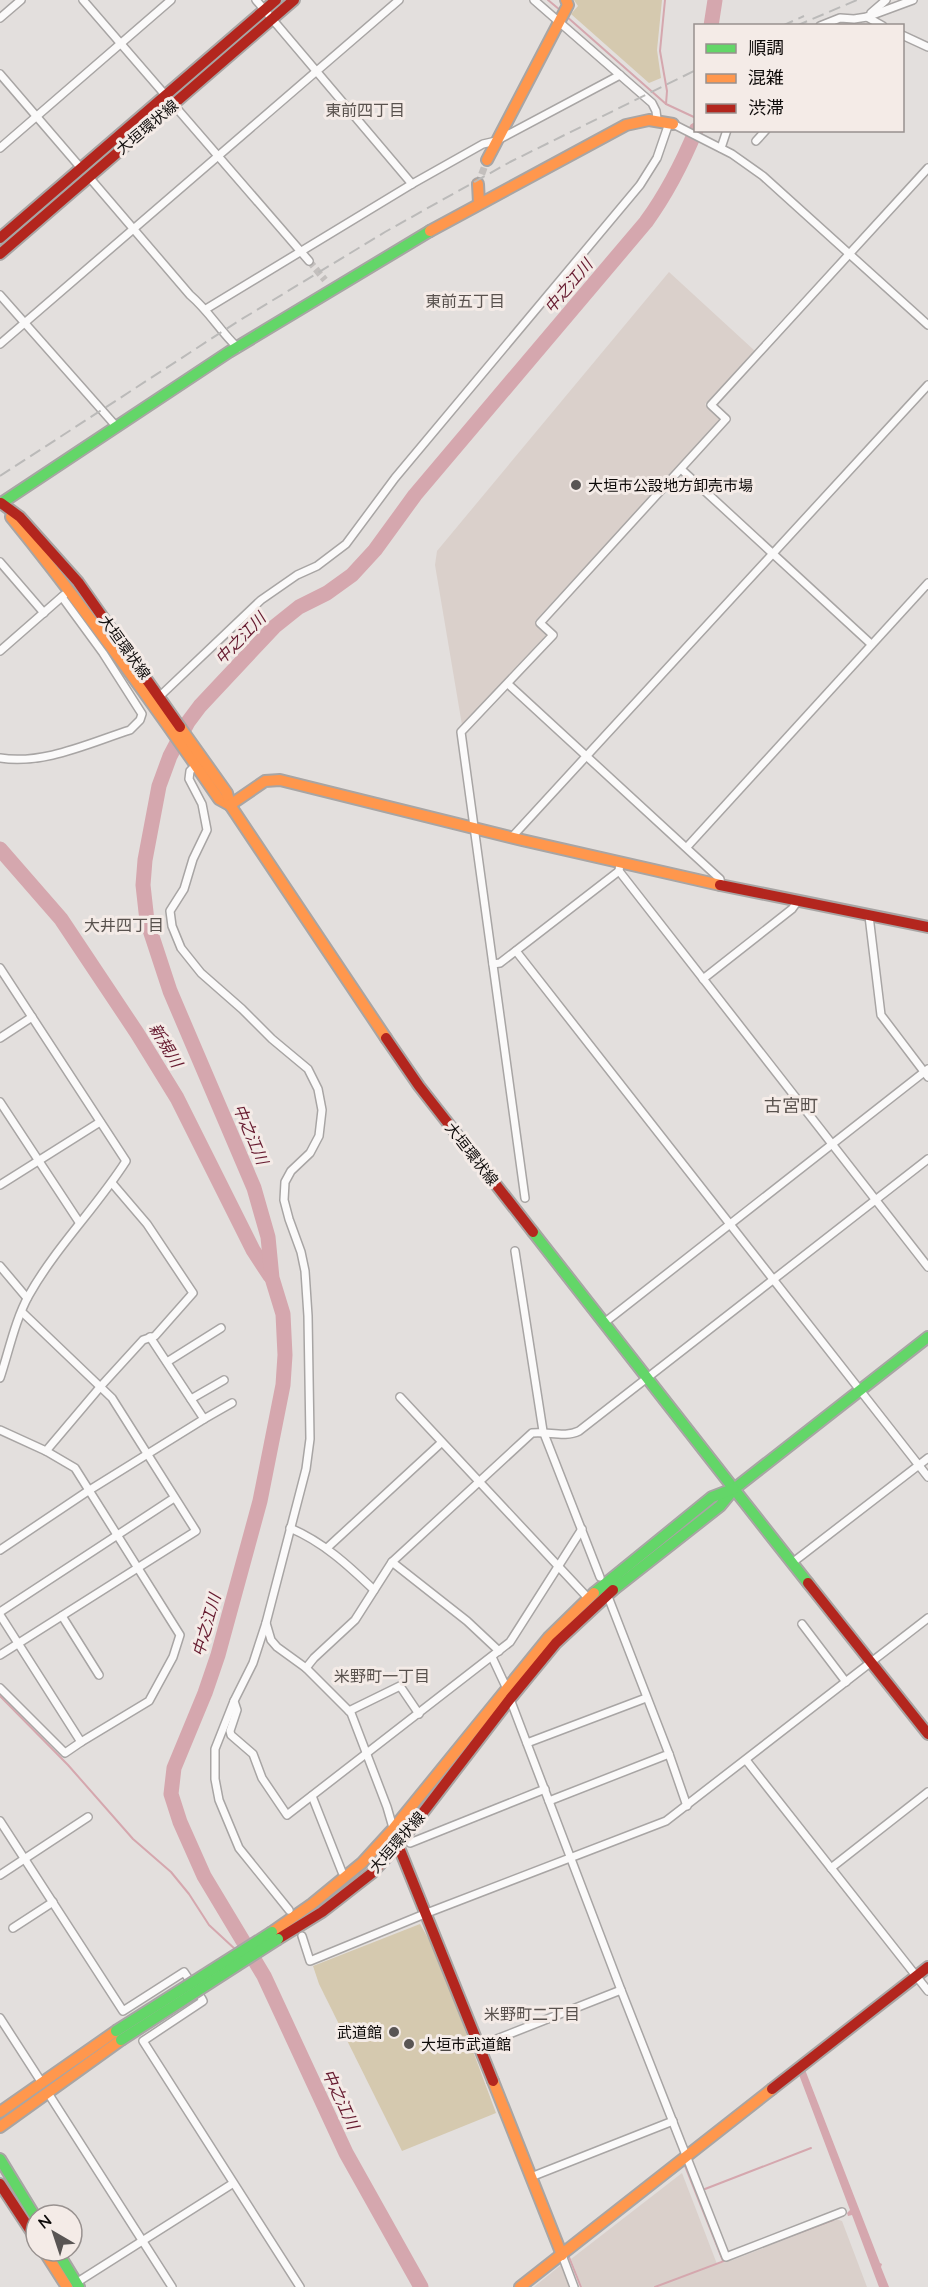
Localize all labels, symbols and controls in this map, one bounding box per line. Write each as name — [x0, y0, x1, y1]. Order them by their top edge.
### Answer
legend — [694, 24, 904, 132]
text: 順調 — [748, 36, 784, 59]
text: 混雑 — [748, 66, 784, 89]
street label: 大垣環状線 — [112, 96, 182, 158]
text: 渋滞 — [748, 96, 784, 119]
district label: 東前四丁目 — [325, 100, 405, 120]
water label: 中之江川 — [540, 254, 598, 317]
district label: 東前五丁目 — [425, 291, 505, 311]
place label: 大垣市公設地方卸売市場 — [588, 476, 753, 495]
marker: 大垣市公設地方卸売市場 — [569, 478, 583, 492]
water label: 中之江川 — [211, 607, 271, 668]
street label: 大垣環状線 — [95, 611, 155, 683]
district label: 大井四丁目 — [84, 915, 164, 935]
water label: 新規川 — [145, 1019, 188, 1072]
district label: 古宮町 — [764, 1094, 818, 1117]
water label: 中之江川 — [229, 1101, 273, 1169]
street label: 大垣環状線 — [441, 1119, 503, 1189]
water label: 中之江川 — [188, 1590, 225, 1659]
district label: 米野町一丁目 — [334, 1666, 430, 1686]
street label: 大垣環状線 — [365, 1807, 429, 1877]
district label: 米野町二丁目 — [484, 2004, 580, 2024]
place label: 武道館 — [337, 2023, 382, 2042]
marker: 武道館 — [387, 2025, 401, 2039]
place label: 大垣市武道館 — [421, 2035, 511, 2054]
marker: 大垣市武道館 — [402, 2037, 416, 2051]
water label: 中之江川 — [318, 2066, 364, 2134]
north arrow — [24, 2203, 84, 2263]
text: N — [34, 2210, 55, 2233]

